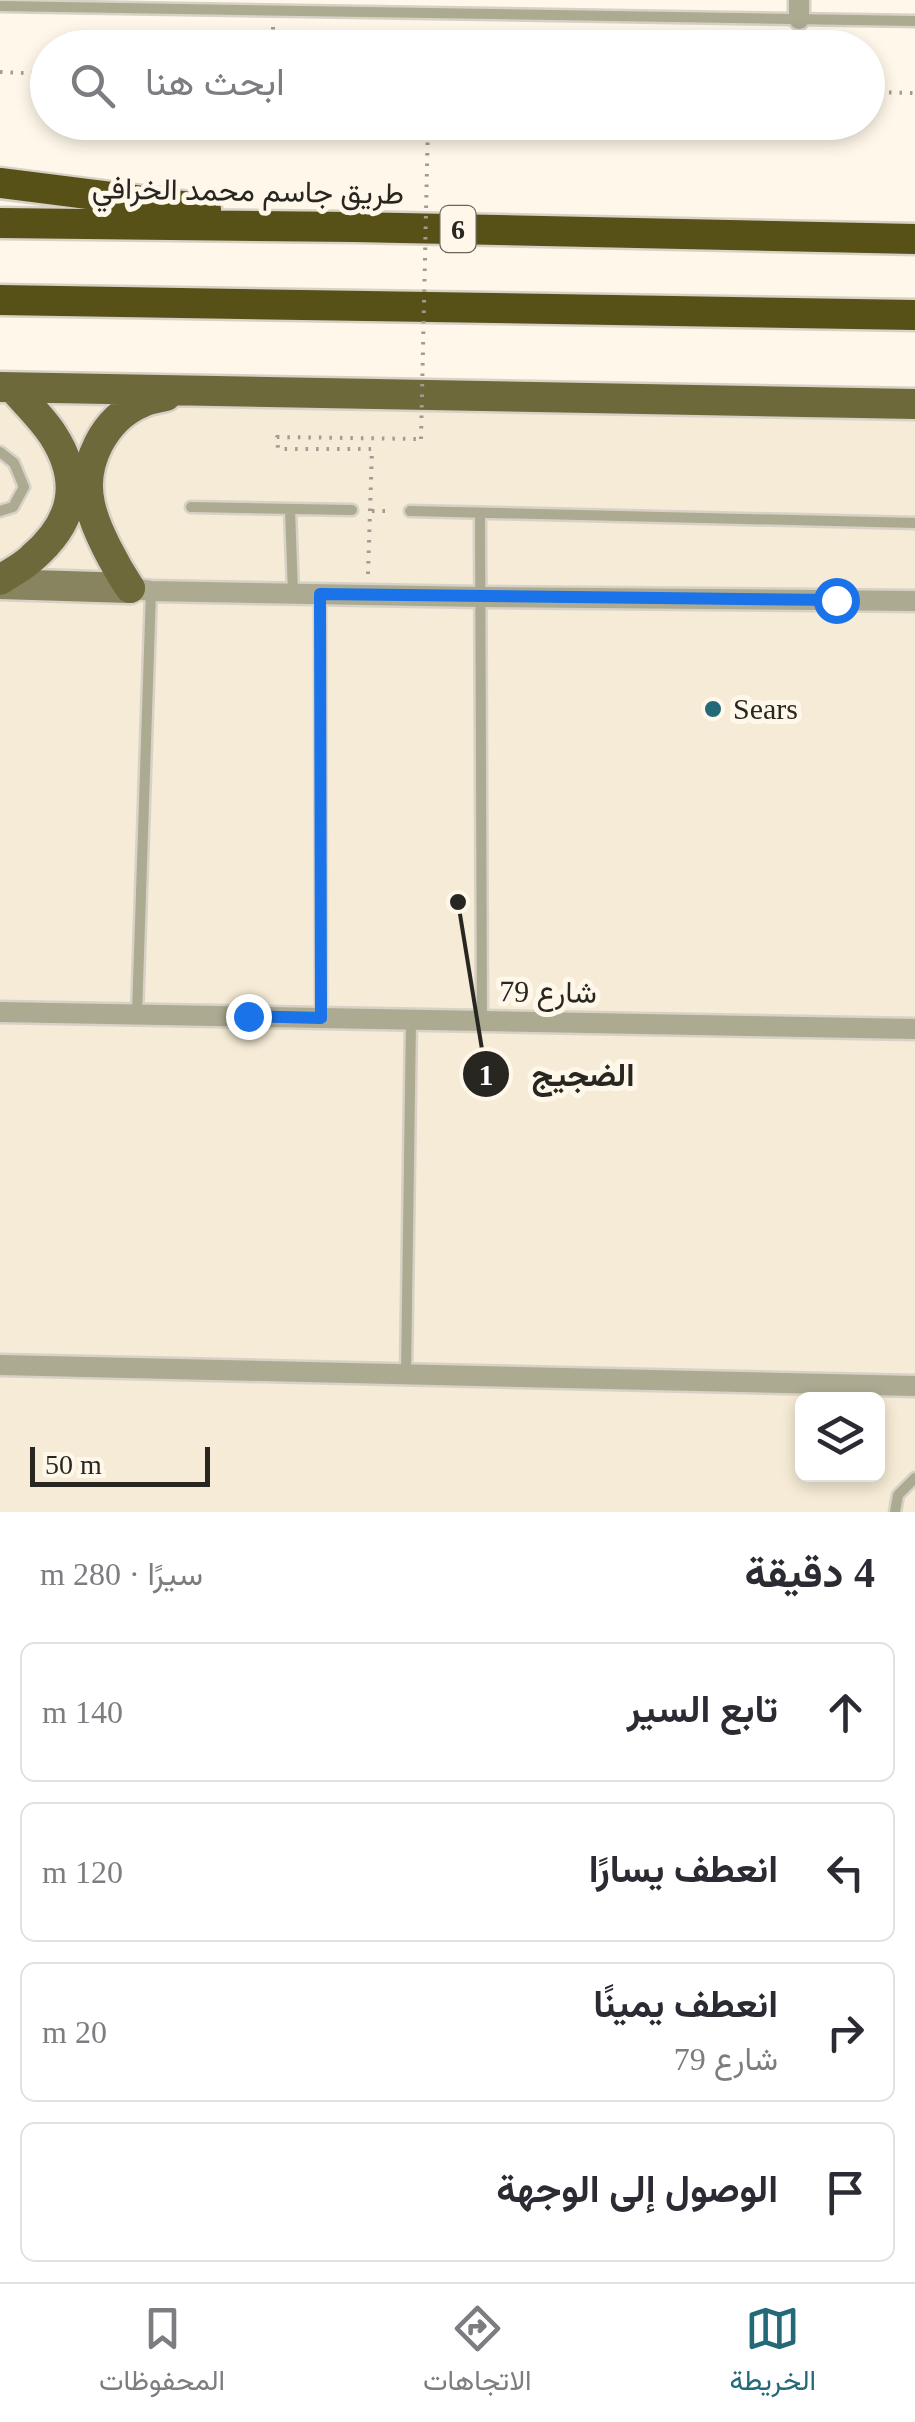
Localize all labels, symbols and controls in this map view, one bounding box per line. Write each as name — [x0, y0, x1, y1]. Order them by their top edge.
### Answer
search box — [30, 30, 885, 140]
icon: search — [65, 58, 120, 113]
text: ابحث هنا — [145, 61, 285, 103]
street label: طريق جاسم محمد الخرافي — [92, 171, 404, 218]
road number: 6 — [440, 206, 476, 252]
route start — [814, 578, 860, 624]
place label: Sears — [733, 692, 798, 725]
marker: Sears — [702, 698, 724, 720]
street label: شارع 79 — [499, 974, 597, 1013]
route end — [226, 994, 272, 1040]
callout: الضجيج — [461, 1043, 654, 1105]
text: الضجيج — [532, 1057, 634, 1097]
text: 1 — [479, 1058, 494, 1091]
map controls — [795, 1392, 885, 1482]
button: layers — [795, 1392, 885, 1482]
scale bar — [30, 1442, 210, 1486]
text: 50 m — [45, 1449, 102, 1480]
text: 4 دقيقة — [744, 1550, 875, 1596]
text: سيرًا · 280 m — [40, 1556, 203, 1592]
icon: ahead — [818, 1685, 873, 1740]
text: تابع السير — [627, 1688, 778, 1730]
text: 140 m — [42, 1694, 123, 1730]
icon: left — [818, 1845, 873, 1900]
text: انعطف يسارًا — [589, 1848, 778, 1890]
text: 120 m — [42, 1854, 123, 1890]
text: انعطف يمينًا — [593, 1983, 778, 2025]
icon: right — [818, 2005, 873, 2060]
text: 20 m — [42, 2014, 107, 2050]
text: شارع 79 — [674, 2041, 778, 2077]
icon: arrive — [818, 2165, 873, 2220]
text: الوصول إلى الوجهة — [496, 2168, 778, 2210]
tab: المحفوظات — [99, 2301, 225, 2405]
tab: الاتجاهات — [423, 2301, 532, 2405]
tab: الخريطة — [729, 2301, 816, 2405]

